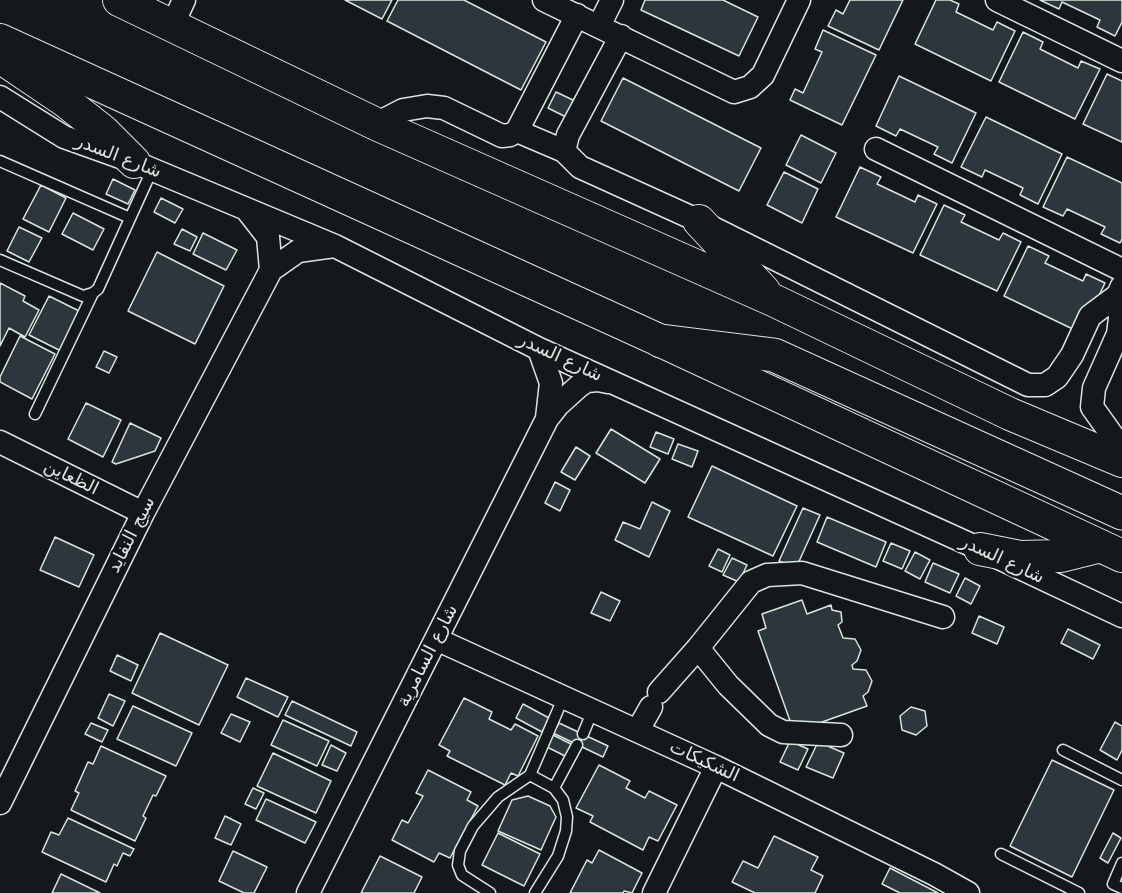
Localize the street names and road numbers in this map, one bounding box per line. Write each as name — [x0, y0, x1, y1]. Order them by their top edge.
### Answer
street label: شارع السدر — [72, 131, 164, 183]
street label: شارع السدر — [514, 329, 606, 387]
street label: الظعاين — [40, 456, 102, 500]
street label: سيج النفايد — [104, 493, 160, 577]
street label: شارع السدر — [956, 531, 1048, 589]
street label: شارع السامرية — [393, 601, 463, 711]
street label: الشكيكات — [666, 737, 742, 787]

